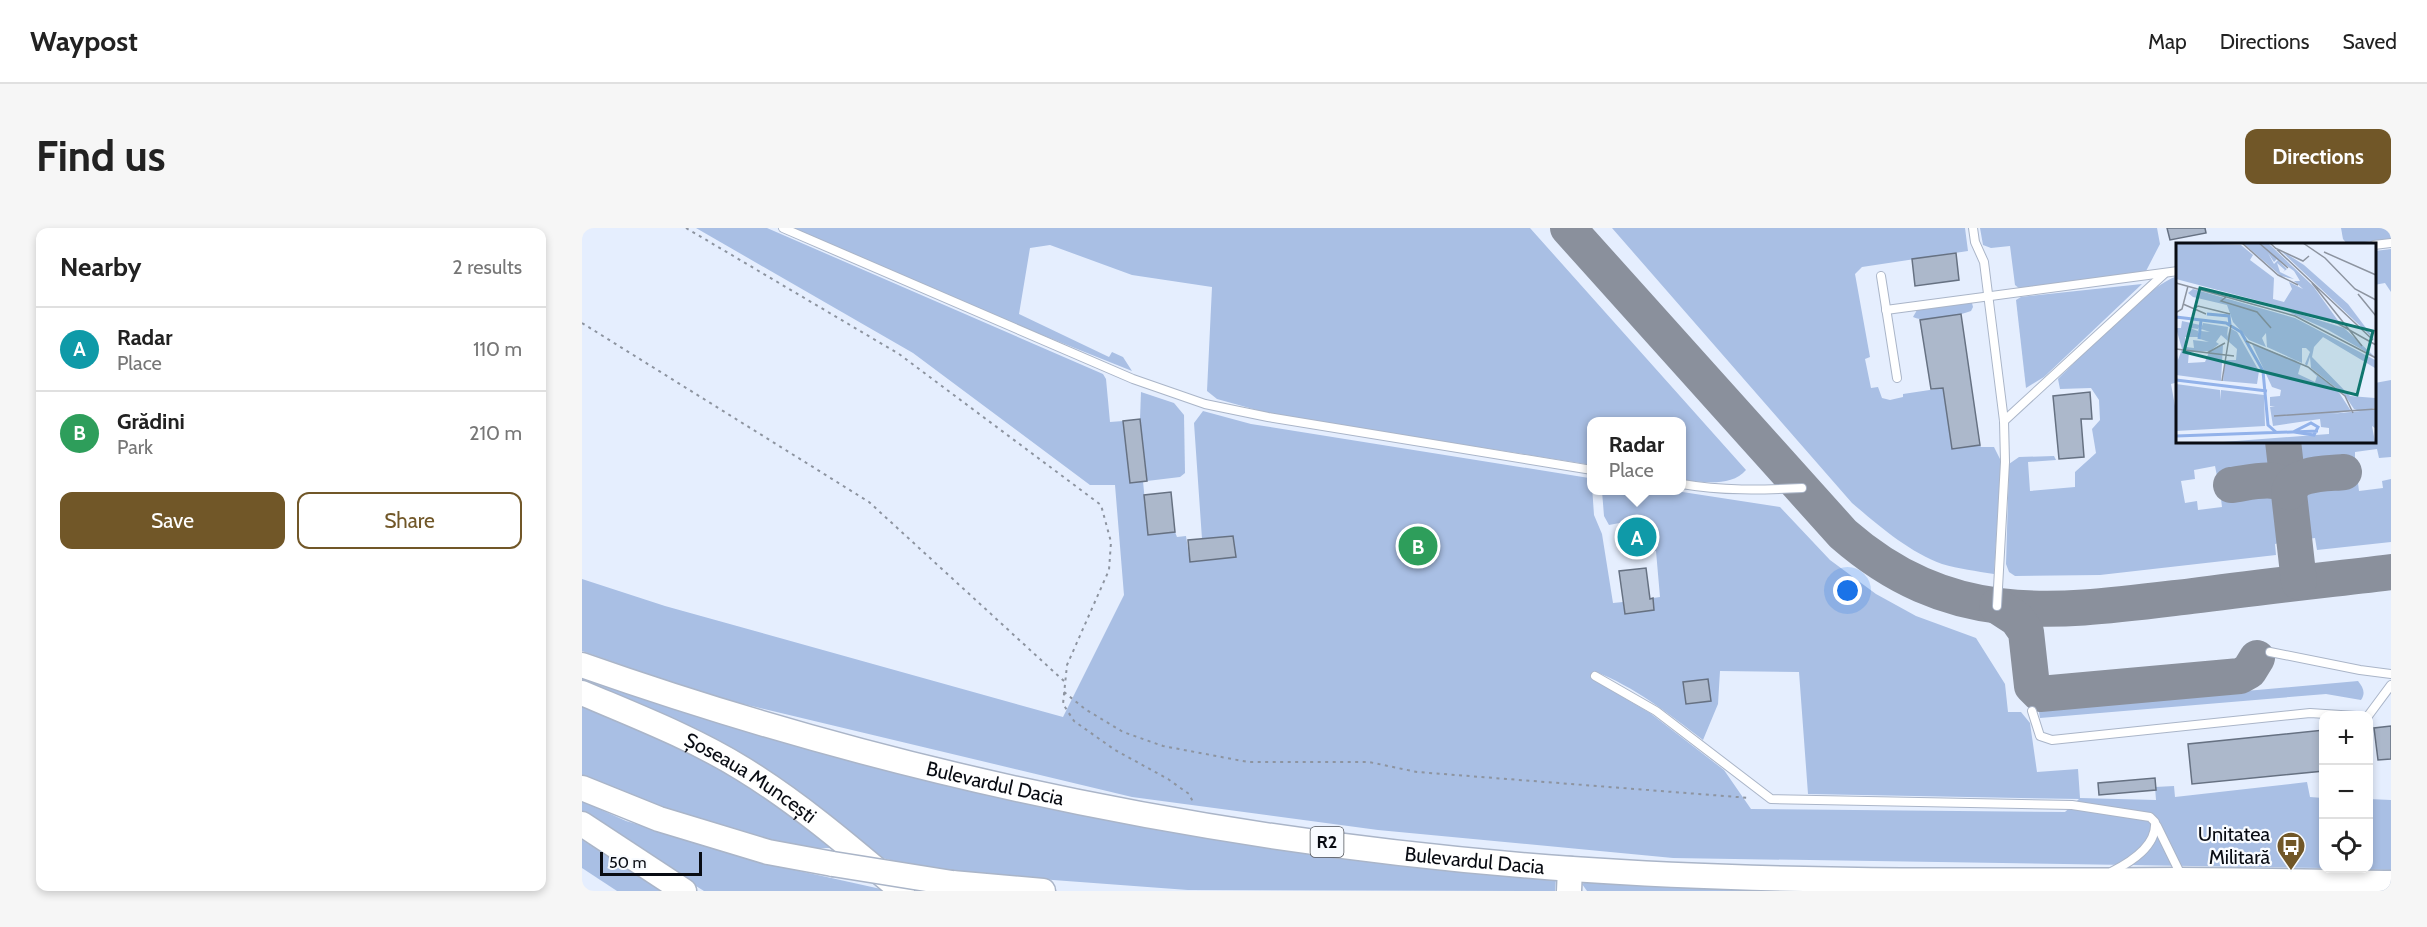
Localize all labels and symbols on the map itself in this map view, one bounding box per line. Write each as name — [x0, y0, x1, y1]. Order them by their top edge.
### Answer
inset map — [2176, 243, 2376, 442]
pin: A — [1618, 514, 1656, 560]
pin: B — [1398, 524, 1438, 568]
your location — [1833, 576, 1862, 605]
street label: Șoseaua Muncești — [680, 727, 821, 828]
street label: Bulevardul Dacia — [924, 756, 1066, 811]
place label: Unitatea Militară — [2198, 822, 2270, 869]
road number: R2 — [1310, 827, 1344, 857]
bus stop icon: Unitatea Militară — [2275, 830, 2307, 872]
street label: Bulevardul Dacia — [1403, 842, 1546, 879]
scale bar — [600, 849, 702, 876]

